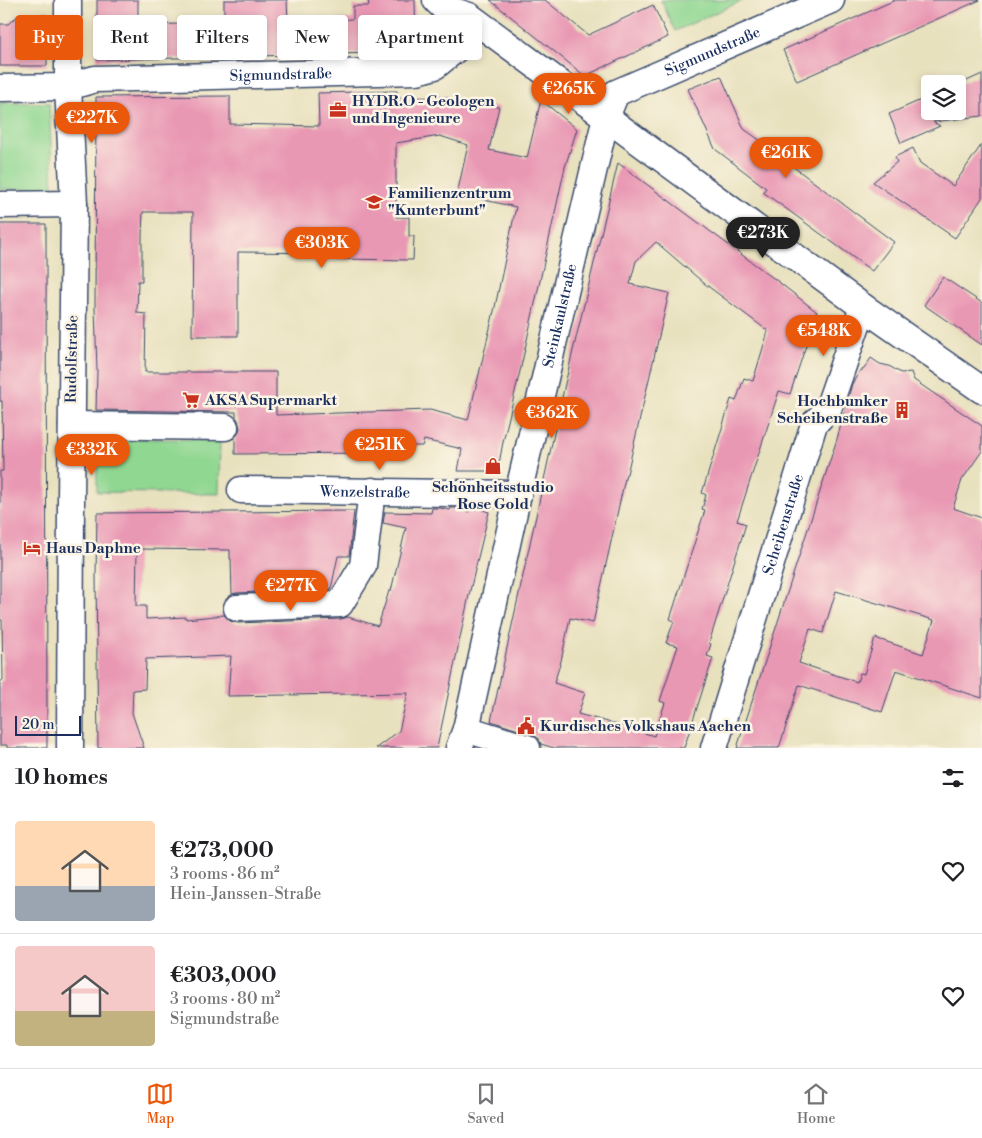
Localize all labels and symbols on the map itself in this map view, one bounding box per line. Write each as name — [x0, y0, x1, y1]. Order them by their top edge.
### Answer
street label: Sigmundstraße — [661, 22, 763, 80]
street label: Sigmundstraße — [229, 64, 332, 85]
pin: €265K — [534, 72, 604, 115]
place label: HYDR.O - Geologen und Ingenieure — [352, 92, 495, 128]
office icon: HYDR.O - Geologen und Ingenieure — [328, 100, 348, 120]
pin: €227K — [57, 102, 127, 144]
pin: €261K — [751, 136, 821, 179]
place label: Familienzentrum "Kunterbunt" — [388, 184, 512, 220]
school or university icon: Familienzentrum "Kunterbunt" — [364, 192, 384, 212]
pin: €273K — [728, 216, 798, 259]
pin: €303K — [287, 226, 357, 269]
street label: Steinkaulstraße — [538, 262, 581, 370]
pin: €548K — [789, 314, 859, 357]
street label: Rudolfstraße — [62, 315, 82, 403]
supermarket icon: AKSA Supermarkt — [181, 390, 201, 410]
place label: AKSA Supermarkt — [204, 391, 337, 410]
place label: Hochbunker Scheibenstraße — [777, 392, 888, 428]
pin: €362K — [517, 396, 587, 439]
building icon: Hochbunker Scheibenstraße — [892, 400, 912, 420]
pin: €251K — [345, 428, 415, 471]
pin: €332K — [57, 434, 127, 476]
shop icon: Schönheitsstudio Rose Gold — [483, 456, 503, 476]
street label: Scheibenstraße — [758, 472, 808, 577]
place label: Schönheitsstudio Rose Gold — [432, 478, 554, 514]
street label: Wenzelstraße — [319, 482, 410, 502]
hotel icon: Haus Daphne — [22, 538, 42, 558]
place label: Haus Daphne — [46, 539, 141, 558]
pin: €277K — [256, 570, 326, 612]
scale bar — [15, 713, 81, 736]
public building icon: Kurdisches Volkshaus Aachen — [516, 716, 536, 736]
place label: Kurdisches Volkshaus Aachen — [540, 717, 752, 736]

